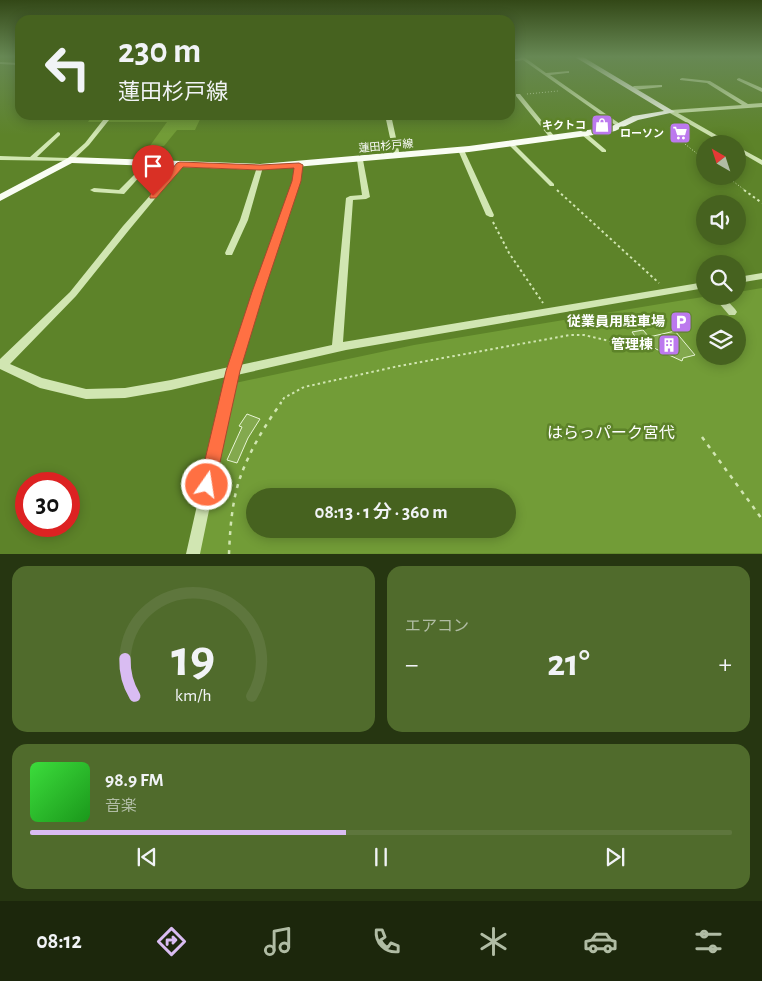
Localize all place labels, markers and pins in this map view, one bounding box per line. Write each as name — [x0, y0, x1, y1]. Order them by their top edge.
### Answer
shop icon: キクトコ — [590, 113, 614, 137]
place label: キクトコ — [542, 120, 586, 131]
supermarket icon: ローソン — [668, 121, 692, 145]
place label: ローソン — [620, 128, 664, 139]
pin — [132, 145, 174, 196]
parking icon: 従業員用駐車場 — [669, 310, 693, 334]
place label: 従業員用駐車場 — [567, 314, 665, 329]
building icon: 管理棟 — [657, 333, 681, 357]
place label: 管理棟 — [611, 336, 653, 352]

